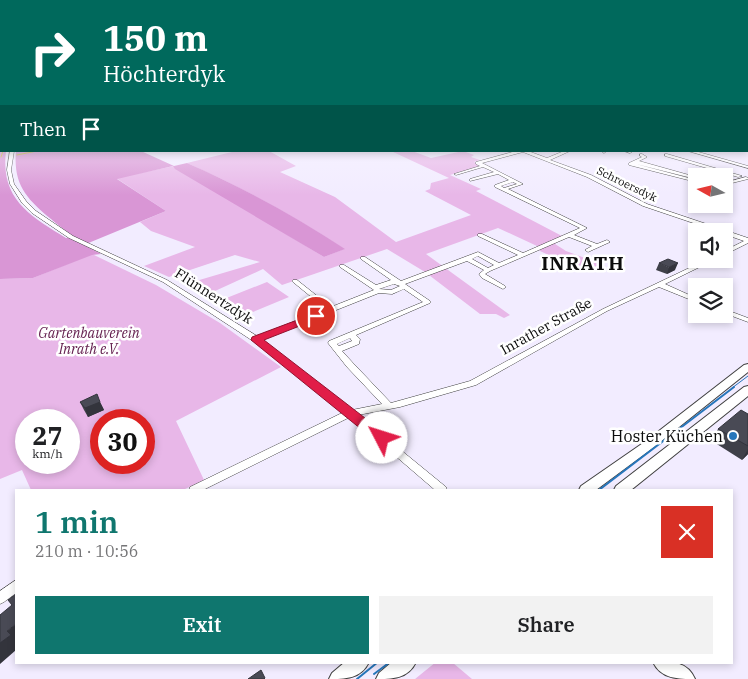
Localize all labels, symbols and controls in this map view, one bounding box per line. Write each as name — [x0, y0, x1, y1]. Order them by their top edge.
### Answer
text: 150 m — [103, 15, 208, 61]
icon: right — [20, 20, 85, 85]
text: Höchterdyk — [103, 59, 225, 88]
icon: arrive — [77, 115, 105, 143]
text: Then — [20, 117, 67, 141]
street label: Schroersdyk — [595, 163, 660, 205]
north arrow — [688, 168, 732, 212]
map controls — [688, 168, 733, 323]
button: sound — [688, 223, 733, 268]
district label: INRATH — [541, 251, 625, 275]
street label: Flünnertzdyk — [172, 264, 257, 328]
button: layers — [688, 278, 733, 323]
street label: Inrather Straße — [497, 293, 595, 359]
pin — [295, 295, 337, 337]
icon: arrive — [302, 302, 330, 330]
park label: Gartenbauverein Inrath e.V. — [38, 324, 140, 358]
speed limit sign: 30 — [90, 409, 155, 474]
position arrow — [355, 411, 407, 463]
text: 27 — [32, 419, 63, 452]
place label: Hoster Küchen — [611, 426, 723, 446]
marker: Hoster Küchen — [727, 430, 739, 442]
text: km/h — [32, 446, 63, 461]
text: 1 min — [35, 502, 118, 541]
button: close — [661, 506, 713, 558]
text: 210 m · 10:56 — [35, 541, 138, 561]
button: Exit — [35, 596, 369, 654]
button: Share — [379, 596, 713, 654]

